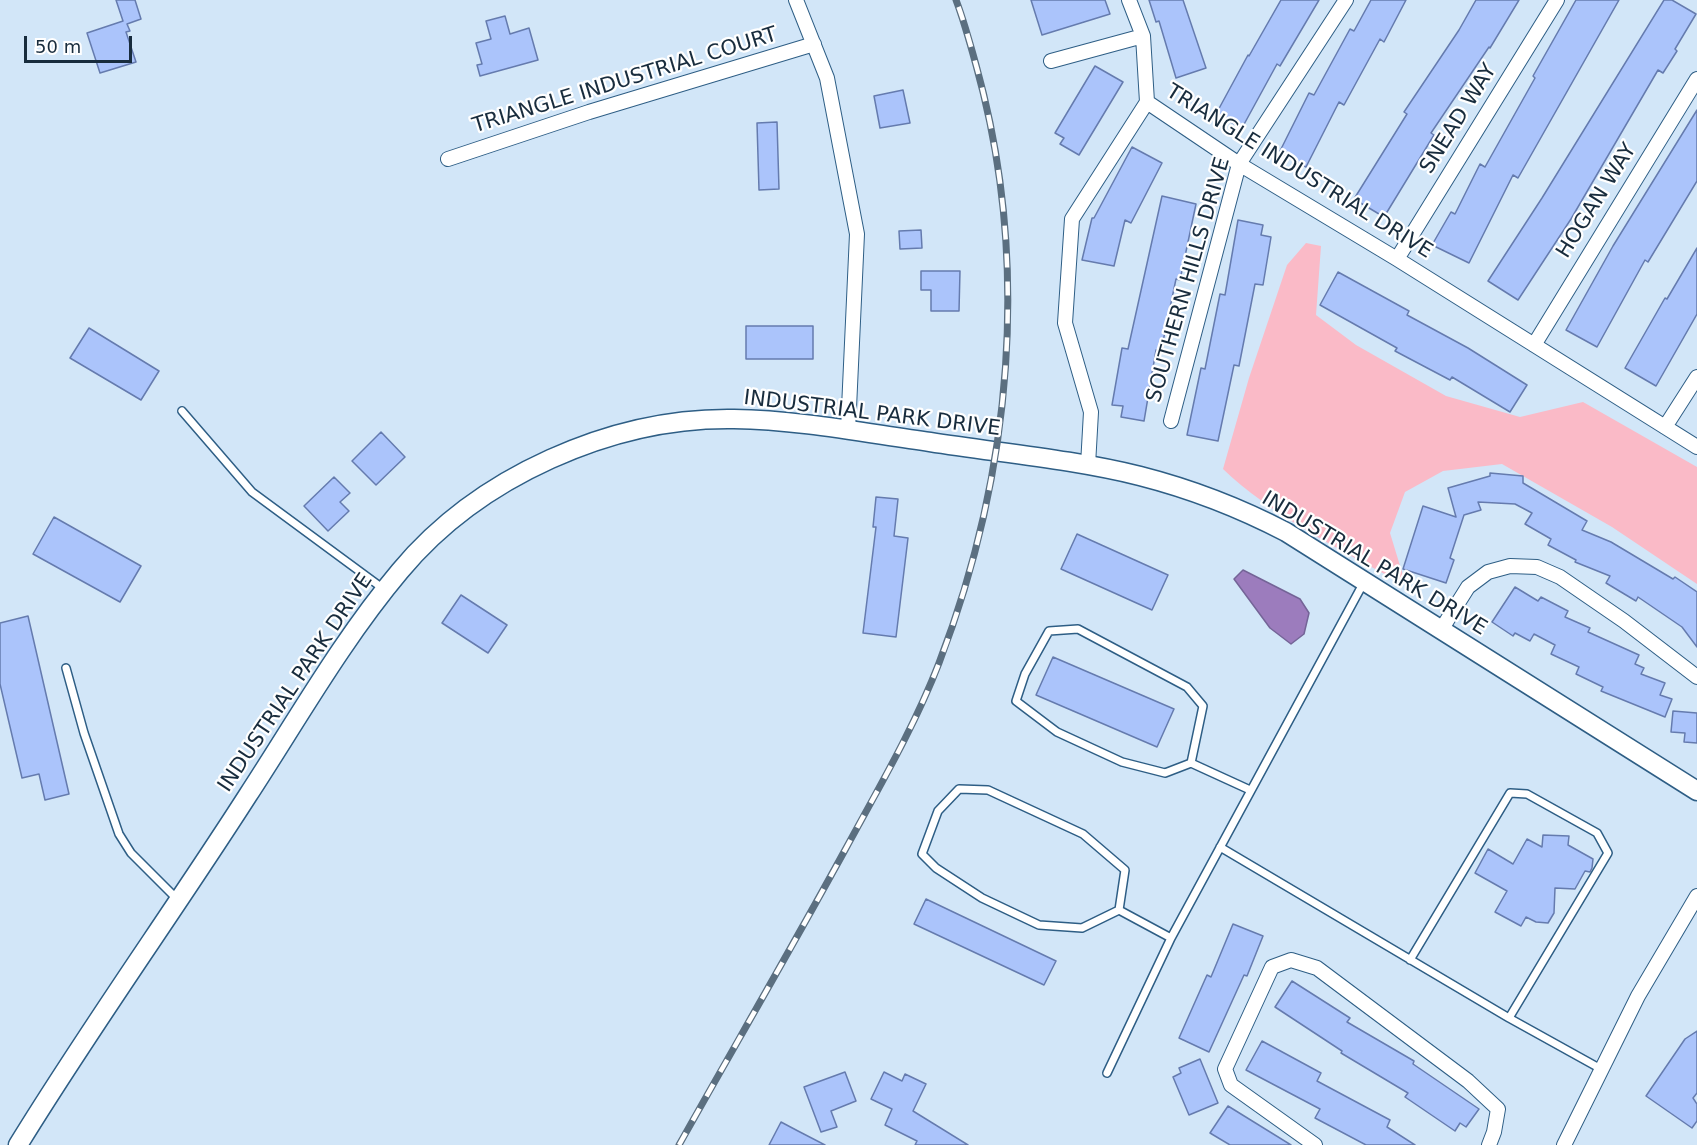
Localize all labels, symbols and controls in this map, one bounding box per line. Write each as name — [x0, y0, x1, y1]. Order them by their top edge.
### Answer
street label: TRIANGLE INDUSTRIAL COURT — [470, 23, 780, 139]
scale bar — [27, 24, 135, 62]
text: 50 m — [35, 36, 81, 57]
street label: SNEAD WAY — [1415, 59, 1503, 179]
street label: TRIANGLE INDUSTRIAL DRIVE — [1161, 79, 1437, 265]
street label: HOGAN WAY — [1552, 139, 1642, 263]
street label: SOUTHERN HILLS DRIVE — [1142, 154, 1236, 406]
street label: INDUSTRIAL PARK DRIVE — [742, 386, 1002, 442]
street label: INDUSTRIAL PARK DRIVE — [1257, 487, 1491, 641]
street label: INDUSTRIAL PARK DRIVE — [213, 569, 379, 797]

